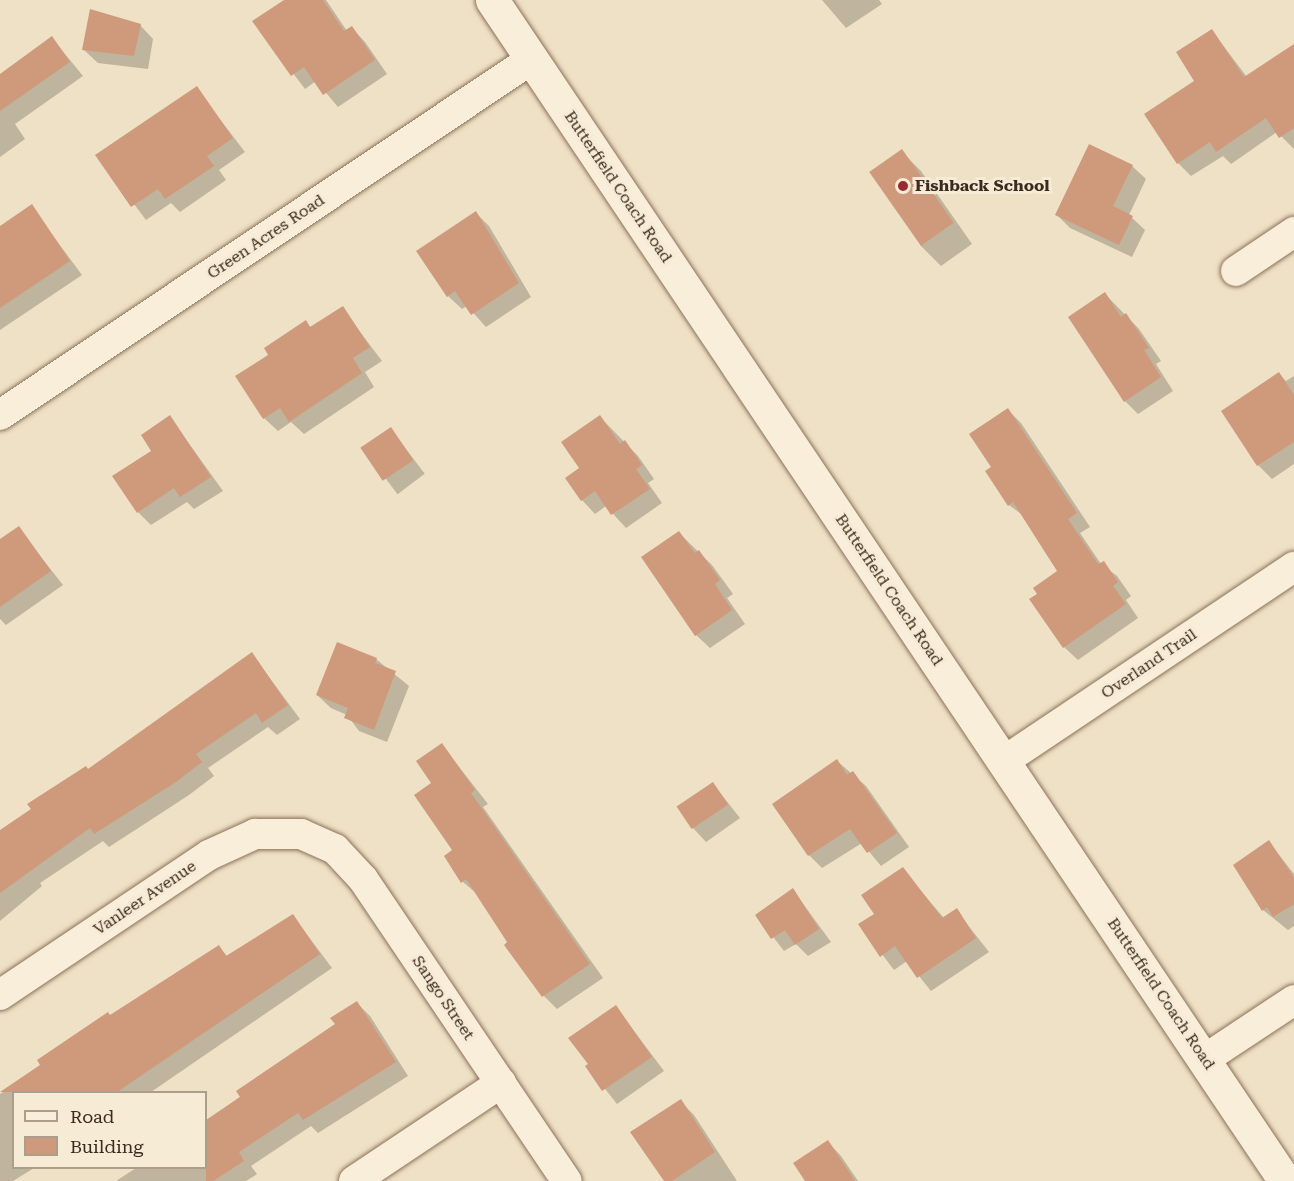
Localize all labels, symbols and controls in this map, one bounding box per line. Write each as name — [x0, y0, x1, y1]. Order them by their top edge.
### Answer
street label: Butterfield Coach Road — [560, 107, 676, 267]
place label: Fishback School — [915, 176, 1050, 196]
marker: Fishback School — [896, 179, 910, 193]
street label: Green Acres Road — [204, 191, 328, 283]
street label: Butterfield Coach Road — [831, 510, 947, 670]
street label: Overland Trail — [1098, 625, 1200, 703]
street label: Vanleer Avenue — [90, 857, 200, 939]
street label: Butterfield Coach Road — [1103, 914, 1219, 1074]
street label: Sango Street — [408, 952, 478, 1044]
legend — [12, 1091, 207, 1169]
text: Road — [70, 1106, 114, 1127]
text: Building — [70, 1136, 144, 1157]

